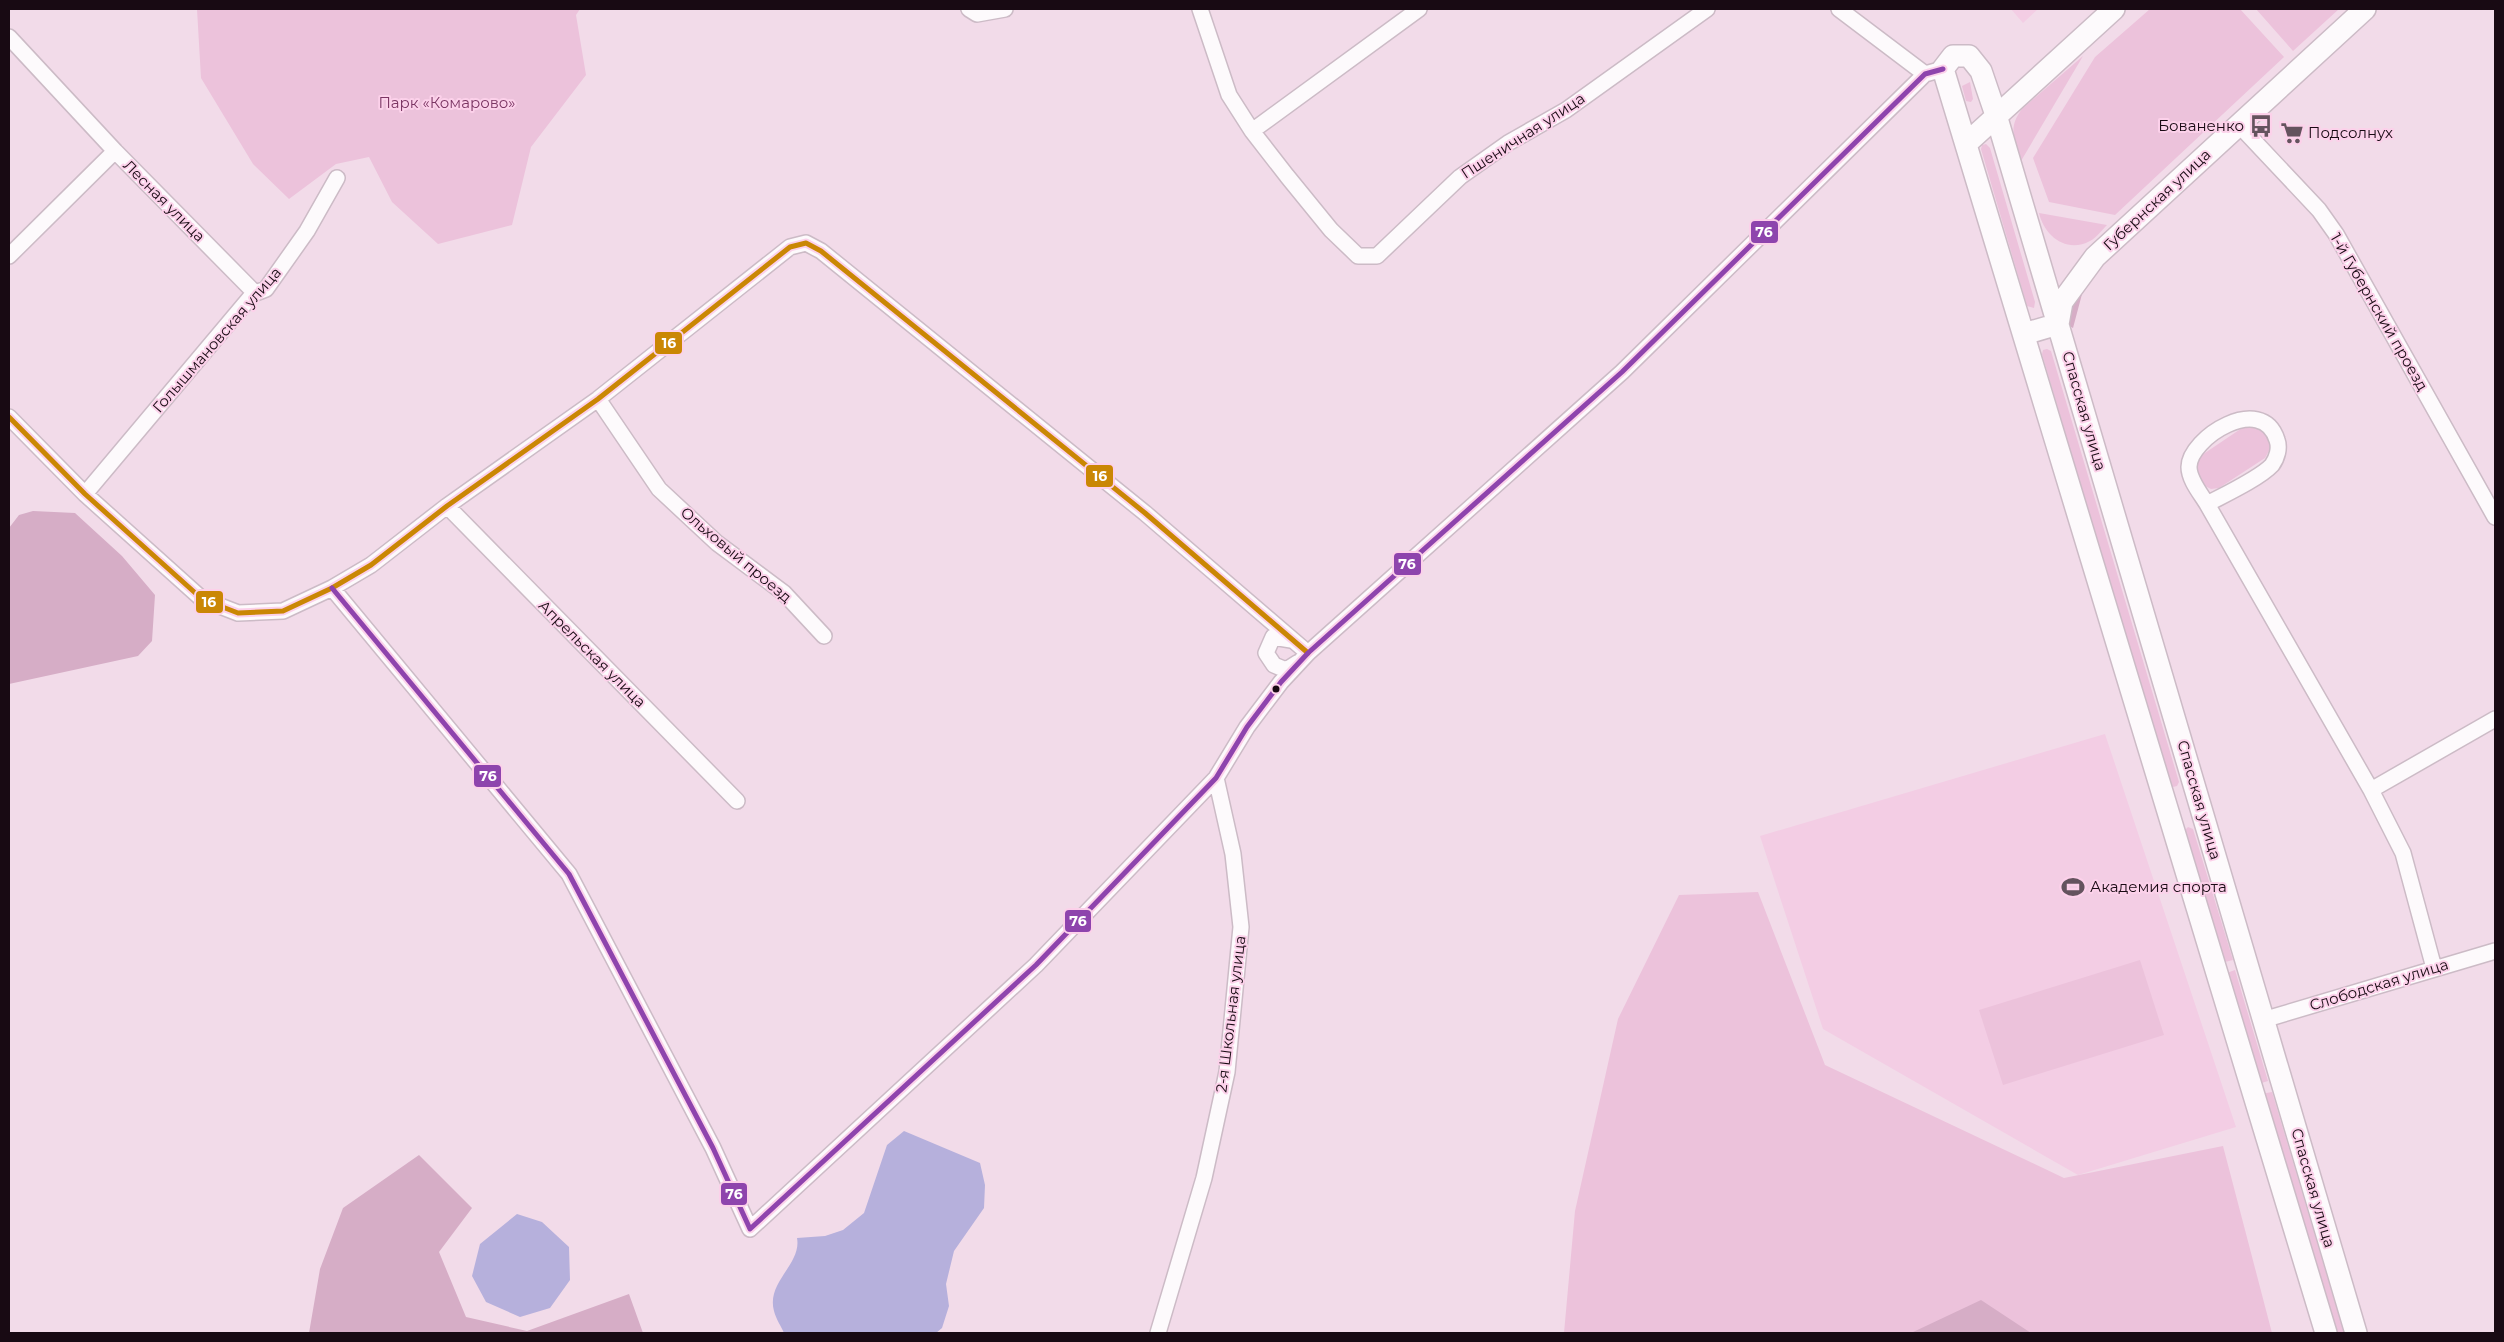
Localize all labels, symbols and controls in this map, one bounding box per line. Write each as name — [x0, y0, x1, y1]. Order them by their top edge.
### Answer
street label: Пшеничная улица — [1457, 88, 1588, 183]
park label: Парк «Комарово» — [378, 93, 516, 112]
bus stop icon: Бованенко — [2248, 113, 2274, 139]
place label: Бованенко — [2158, 116, 2244, 135]
supermarket icon: Подсолнух — [2279, 120, 2305, 146]
place label: Подсолнух — [2308, 123, 2393, 142]
street label: Губернская улица — [2099, 145, 2214, 254]
street label: Лесная улица — [119, 156, 209, 246]
line badge: 76 — [1750, 220, 1779, 244]
text: 76 — [1755, 223, 1773, 241]
street label: 1-й Губернский проезд — [2327, 230, 2432, 394]
street label: Голышмановская улица — [148, 263, 285, 416]
line badge: 16 — [654, 331, 683, 355]
text: 16 — [662, 334, 676, 352]
street label: Спасская улица — [2058, 349, 2111, 473]
line badge: 16 — [1085, 464, 1114, 488]
text: 16 — [1093, 467, 1107, 485]
street label: Ольховый проезд — [677, 503, 796, 607]
line badge: 76 — [1393, 552, 1422, 576]
text: 76 — [1398, 555, 1416, 573]
line badge: 16 — [195, 590, 224, 614]
text: 16 — [202, 593, 216, 611]
street label: Апрельская улица — [535, 596, 650, 711]
unlabelled marker — [1271, 684, 1281, 694]
street label: Спасская улица — [2173, 738, 2226, 862]
line badge: 76 — [473, 764, 502, 788]
text: 76 — [479, 767, 497, 785]
sports icon: Академия спорта — [2060, 874, 2086, 900]
place label: Академия спорта — [2090, 877, 2227, 896]
line badge: 76 — [1064, 909, 1092, 933]
text: 76 — [1069, 912, 1087, 930]
street label: 2-я Школьная улица — [1211, 934, 1250, 1093]
street label: Слободская улица — [2307, 954, 2451, 1015]
street label: Спасская улица — [2287, 1126, 2340, 1250]
line badge: 76 — [720, 1182, 748, 1206]
text: 76 — [725, 1185, 743, 1203]

